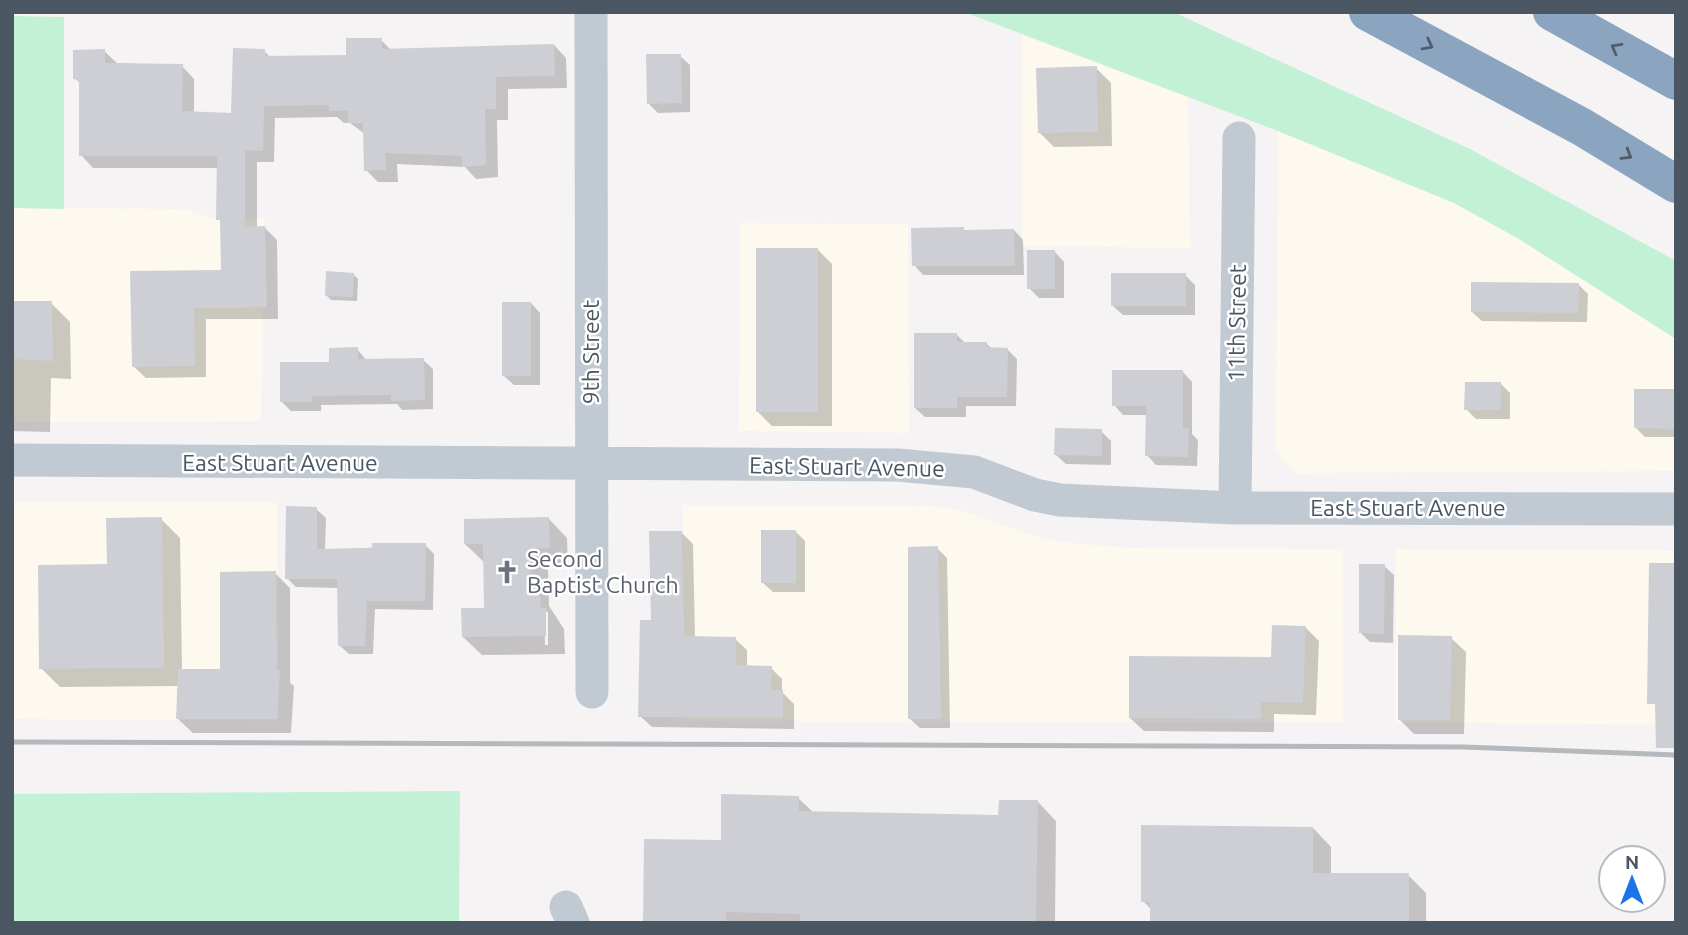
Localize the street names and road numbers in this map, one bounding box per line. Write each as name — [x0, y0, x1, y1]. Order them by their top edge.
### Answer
street label: 11th Street — [1223, 264, 1250, 382]
street label: 9th Street — [578, 300, 603, 404]
street label: East Stuart Avenue — [182, 450, 378, 475]
street label: East Stuart Avenue — [749, 452, 945, 481]
street label: East Stuart Avenue — [1310, 495, 1506, 520]

